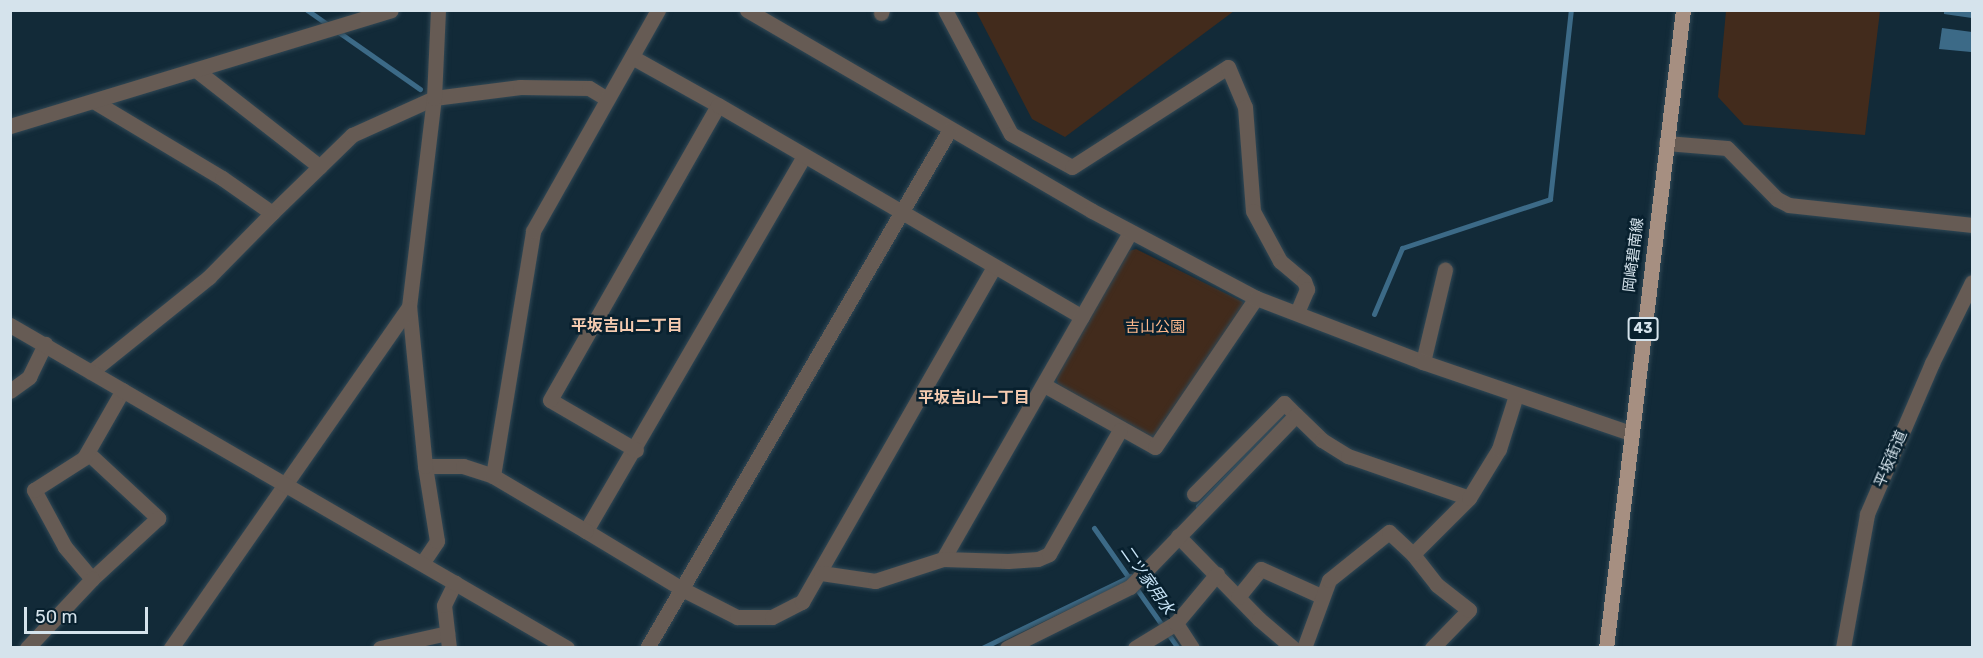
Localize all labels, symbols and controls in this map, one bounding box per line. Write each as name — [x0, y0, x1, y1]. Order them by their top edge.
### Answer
street label: 岡崎碧南線 — [1620, 217, 1648, 293]
district label: 平坂吉山二丁目 — [571, 316, 683, 336]
road number: 43 — [1626, 318, 1660, 340]
park label: 吉山公園 — [1125, 319, 1185, 337]
district label: 平坂吉山一丁目 — [918, 388, 1030, 408]
street label: 平坂街道 — [1871, 428, 1911, 490]
water label: 二ツ家用水 — [1116, 542, 1178, 618]
scale bar — [27, 595, 152, 633]
text: 50 m — [35, 606, 78, 628]

